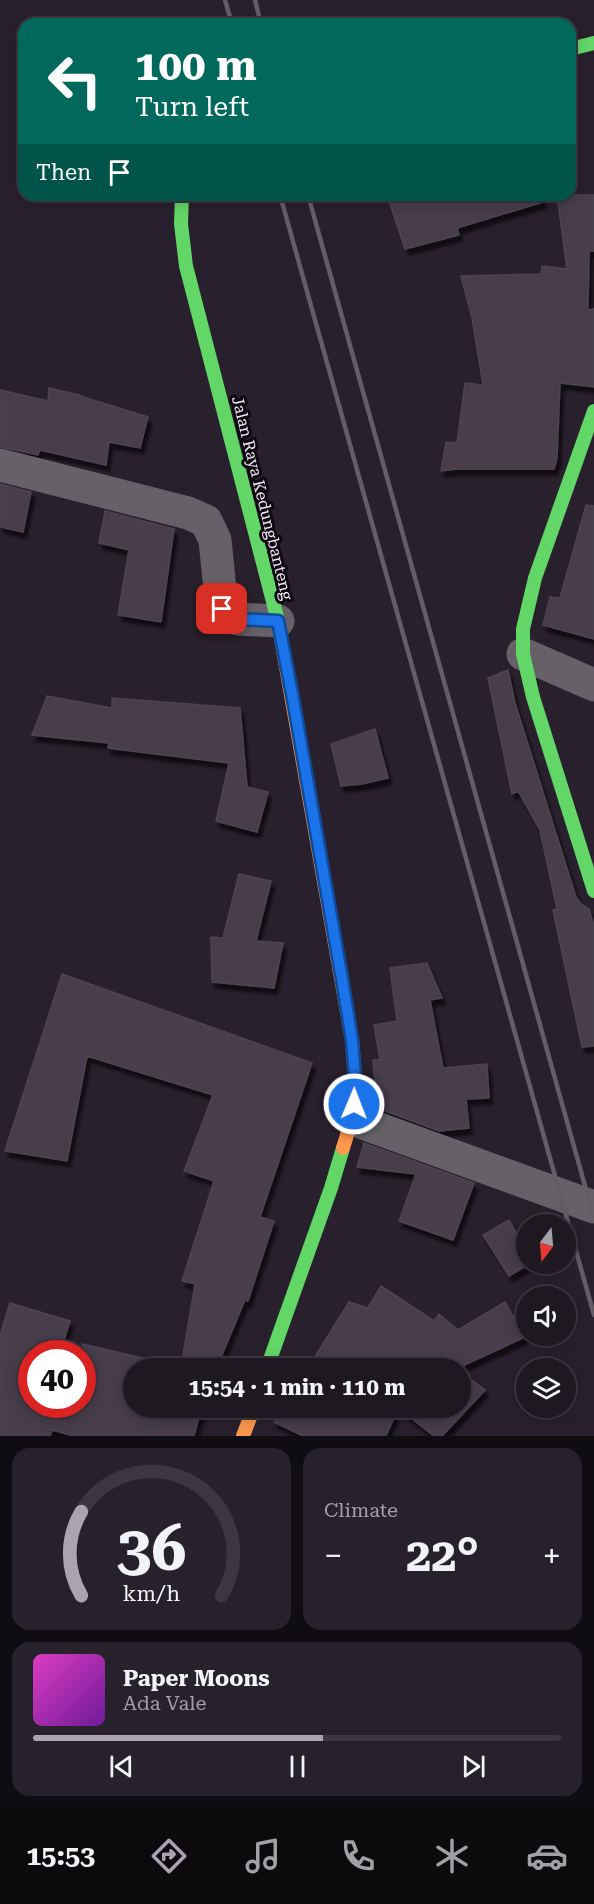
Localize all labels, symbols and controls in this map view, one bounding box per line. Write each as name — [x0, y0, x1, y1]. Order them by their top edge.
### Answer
text: 100 m — [135, 41, 257, 90]
icon: left — [36, 42, 114, 120]
text: Turn left — [135, 91, 249, 123]
icon: arrive — [103, 156, 136, 189]
text: Then — [36, 160, 91, 185]
street label: Jalan Raya Kedungbanteng — [228, 394, 297, 603]
pin — [196, 583, 247, 634]
icon: arrive — [205, 592, 238, 625]
position arrow — [322, 1072, 386, 1136]
north arrow — [516, 1214, 576, 1274]
map controls — [516, 1214, 576, 1418]
button: sound — [516, 1286, 576, 1346]
speed limit sign: 40 — [18, 1340, 96, 1418]
button: layers — [516, 1358, 576, 1418]
text: 15:54 · 1 min · 110 m — [188, 1375, 406, 1400]
text: Climate — [324, 1498, 398, 1522]
text: 36 — [117, 1512, 186, 1585]
text: 22° — [406, 1529, 479, 1582]
text: − — [324, 1536, 342, 1575]
text: + — [543, 1536, 561, 1575]
text: km/h — [123, 1581, 180, 1606]
text: Paper Moons — [123, 1666, 270, 1691]
text: Ada Vale — [123, 1691, 206, 1715]
icon: previous — [105, 1750, 138, 1783]
icon: pause — [281, 1750, 314, 1783]
icon: next — [457, 1750, 490, 1783]
icon: directions — [148, 1835, 190, 1877]
icon: music — [242, 1835, 284, 1877]
icon: phone — [337, 1835, 379, 1877]
icon: climate — [431, 1835, 473, 1877]
icon: car — [526, 1835, 568, 1877]
text: 15:53 — [26, 1840, 95, 1872]

